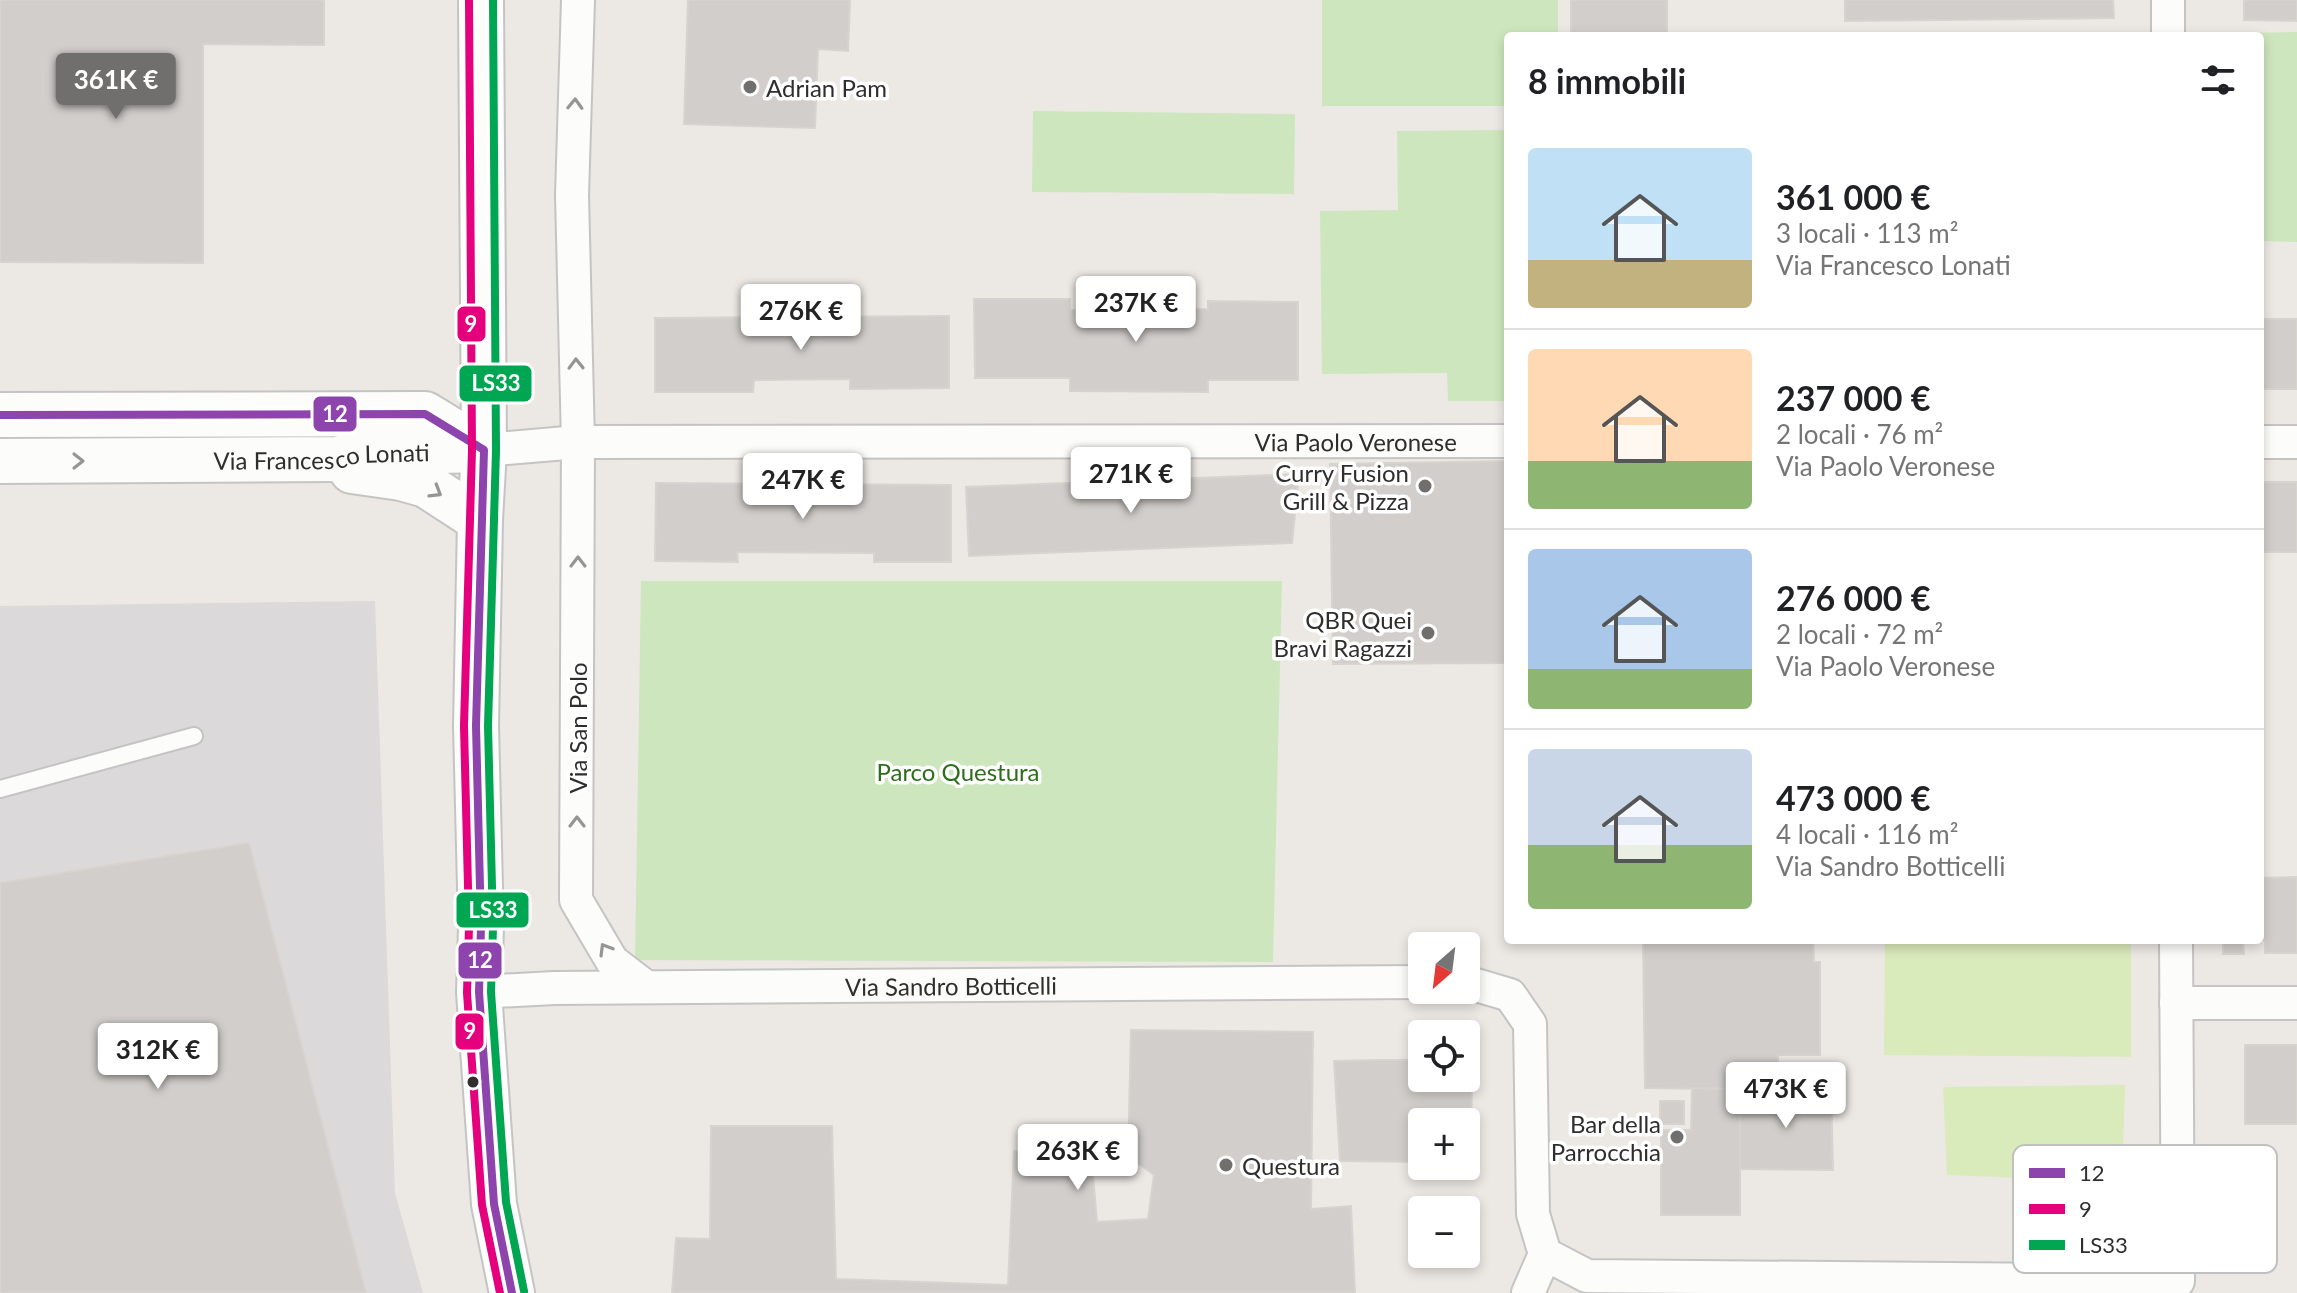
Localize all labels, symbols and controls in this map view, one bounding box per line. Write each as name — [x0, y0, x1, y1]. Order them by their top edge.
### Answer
pin: 361K € — [51, 53, 181, 121]
icon: filters — [2196, 58, 2240, 102]
text: 8 immobili — [1528, 60, 1686, 101]
text: 361K € — [74, 63, 158, 95]
place label: Adrian Pam — [766, 73, 887, 102]
marker: Adrian Pam — [741, 78, 759, 96]
one-way arrow — [566, 97, 583, 110]
text: 361 000 € — [1776, 176, 1931, 217]
icon: home — [1592, 180, 1688, 276]
text: 3 locali · 113 m² — [1776, 217, 1958, 249]
text: Via Francesco Lonati — [1776, 249, 2011, 281]
pin: 237K € — [1071, 276, 1201, 344]
pin: 276K € — [736, 284, 866, 352]
text: 237K € — [1094, 286, 1178, 318]
text: 276K € — [759, 294, 843, 326]
line badge: 9 — [456, 305, 487, 343]
text: 9 — [465, 310, 477, 337]
one-way arrow — [567, 357, 585, 370]
line badge: LS33 — [458, 364, 533, 403]
text: LS33 — [471, 369, 521, 396]
text: 237 000 € — [1776, 377, 1931, 418]
icon: home — [1592, 381, 1688, 477]
line badge: 12 — [312, 395, 358, 433]
text: 12 — [322, 400, 348, 427]
text: 2 locali · 76 m² — [1776, 418, 1943, 450]
street label: Via Paolo Veronese — [1254, 427, 1457, 456]
street label: Via Francesco Lonati — [213, 437, 430, 474]
pin: 271K € — [1066, 447, 1196, 515]
text: Via Paolo Veronese — [1776, 450, 1995, 482]
one-way arrow — [72, 452, 85, 470]
pin: 247K € — [738, 453, 868, 521]
text: 271K € — [1089, 457, 1173, 489]
place label: Curry Fusion Grill & Pizza — [1275, 458, 1409, 515]
text: 247K € — [761, 463, 845, 495]
marker: Curry Fusion Grill & Pizza — [1416, 477, 1434, 495]
one-way arrow — [427, 482, 442, 497]
one-way arrow — [569, 555, 587, 568]
text: 276 000 € — [1776, 577, 1931, 618]
icon: home — [1592, 581, 1688, 677]
place label: QBR Quei Bravi Ragazzi — [1274, 605, 1412, 662]
text: 2 locali · 72 m² — [1776, 618, 1943, 650]
marker: QBR Quei Bravi Ragazzi — [1419, 624, 1437, 642]
text: Via Paolo Veronese — [1776, 650, 1995, 682]
street label: Via San Polo — [563, 662, 592, 794]
park label: Parco Questura — [876, 757, 1040, 786]
text: 473 000 € — [1776, 777, 1931, 818]
icon: home — [1592, 781, 1688, 877]
one-way arrow — [568, 815, 586, 828]
text: 4 locali · 116 m² — [1776, 818, 1958, 850]
text: Via Sandro Botticelli — [1776, 850, 2005, 882]
line badge: LS33 — [455, 891, 530, 929]
text: LS33 — [468, 896, 518, 923]
north arrow — [1408, 932, 1480, 1004]
map controls — [1408, 932, 1480, 1268]
line badge: 12 — [457, 941, 503, 980]
one-way arrow — [599, 944, 614, 958]
text: 12 — [467, 946, 493, 973]
street label: Via Sandro Botticelli — [845, 970, 1057, 1000]
line badge: 9 — [454, 1012, 485, 1051]
text: 9 — [464, 1017, 476, 1044]
button: locate — [1408, 1020, 1480, 1092]
pin: 312K € — [93, 1023, 223, 1091]
text: 312K € — [116, 1033, 200, 1065]
pin: 473K € — [1721, 1062, 1851, 1130]
text: 473K € — [1744, 1072, 1828, 1104]
unlabelled marker — [465, 1074, 481, 1090]
button: + — [1408, 1108, 1480, 1180]
place label: Bar della Parrocchia — [1551, 1109, 1661, 1166]
pin: 263K € — [1013, 1124, 1143, 1192]
marker: Bar della Parrocchia — [1668, 1128, 1686, 1146]
text: 263K € — [1036, 1134, 1120, 1166]
legend — [2013, 1145, 2277, 1273]
place label: Questura — [1242, 1151, 1340, 1180]
marker: Questura — [1217, 1156, 1235, 1174]
text: 12 — [2079, 1159, 2105, 1186]
text: 9 — [2079, 1195, 2092, 1222]
button: − — [1408, 1196, 1480, 1268]
text: LS33 — [2079, 1231, 2128, 1258]

